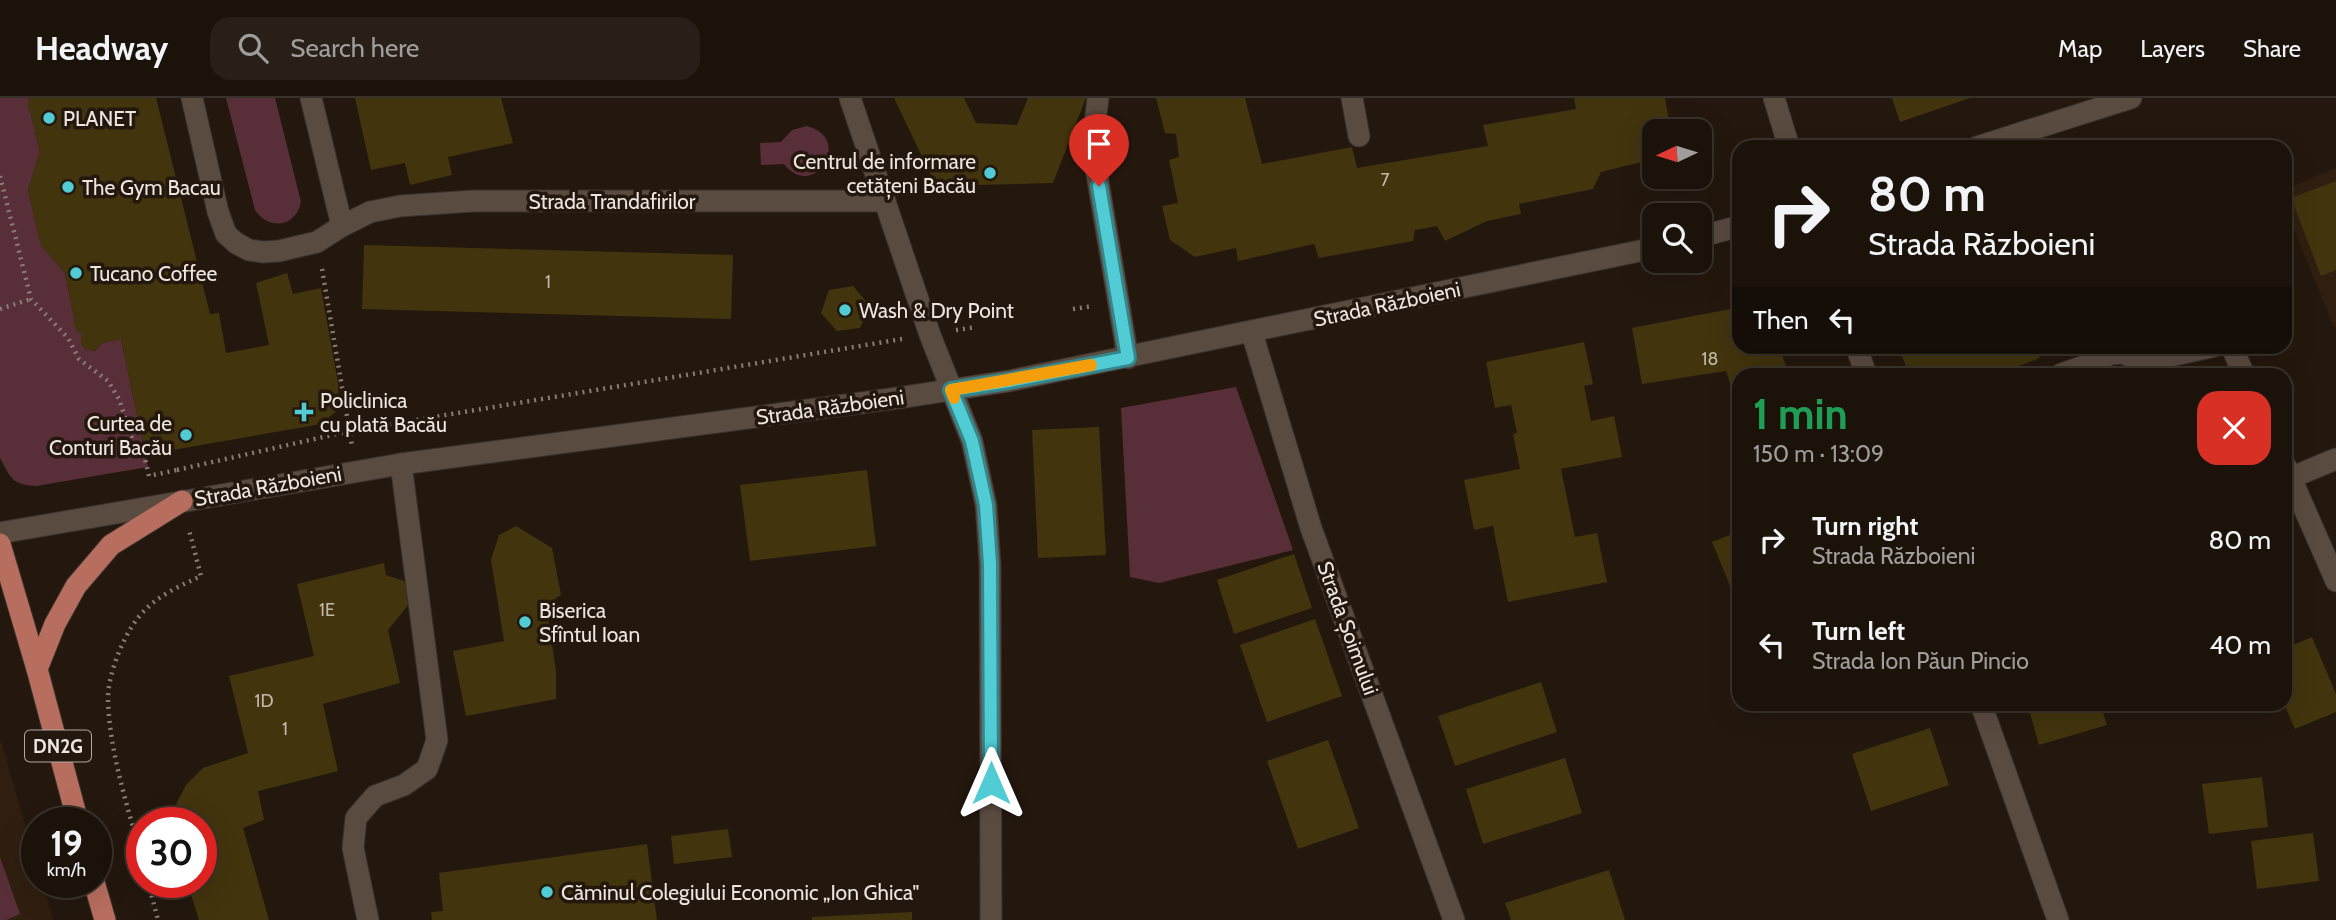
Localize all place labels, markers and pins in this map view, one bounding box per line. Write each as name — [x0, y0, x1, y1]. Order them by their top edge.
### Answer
place label: PLANET — [63, 106, 136, 131]
marker: PLANET — [41, 110, 57, 126]
pin — [1069, 114, 1129, 186]
place label: Centrul de informare cetățeni Bacău — [793, 149, 976, 200]
marker: Centrul de informare cetățeni Bacău — [982, 165, 998, 181]
place label: The Gym Bacau — [82, 175, 221, 200]
marker: The Gym Bacau — [60, 179, 76, 195]
place label: Tucano Coffee — [90, 261, 218, 286]
marker: Tucano Coffee — [68, 265, 84, 281]
place label: Wash & Dry Point — [859, 298, 1014, 323]
marker: Wash & Dry Point — [837, 302, 853, 318]
place label: Policlinica cu plată Bacău — [320, 388, 447, 437]
marker: Policlinica cu plată Bacău — [294, 402, 314, 422]
place label: Curtea de Conturi Bacău — [49, 411, 172, 460]
marker: Curtea de Conturi Bacău — [178, 427, 194, 443]
place label: Biserica Sfîntul Ioan — [539, 598, 640, 647]
marker: Biserica Sfîntul Ioan — [517, 614, 533, 630]
place label: Căminul Colegiului Economic „Ion Ghica" — [561, 880, 919, 905]
marker: Căminul Colegiului Economic „Ion Ghica" — [539, 884, 555, 900]

